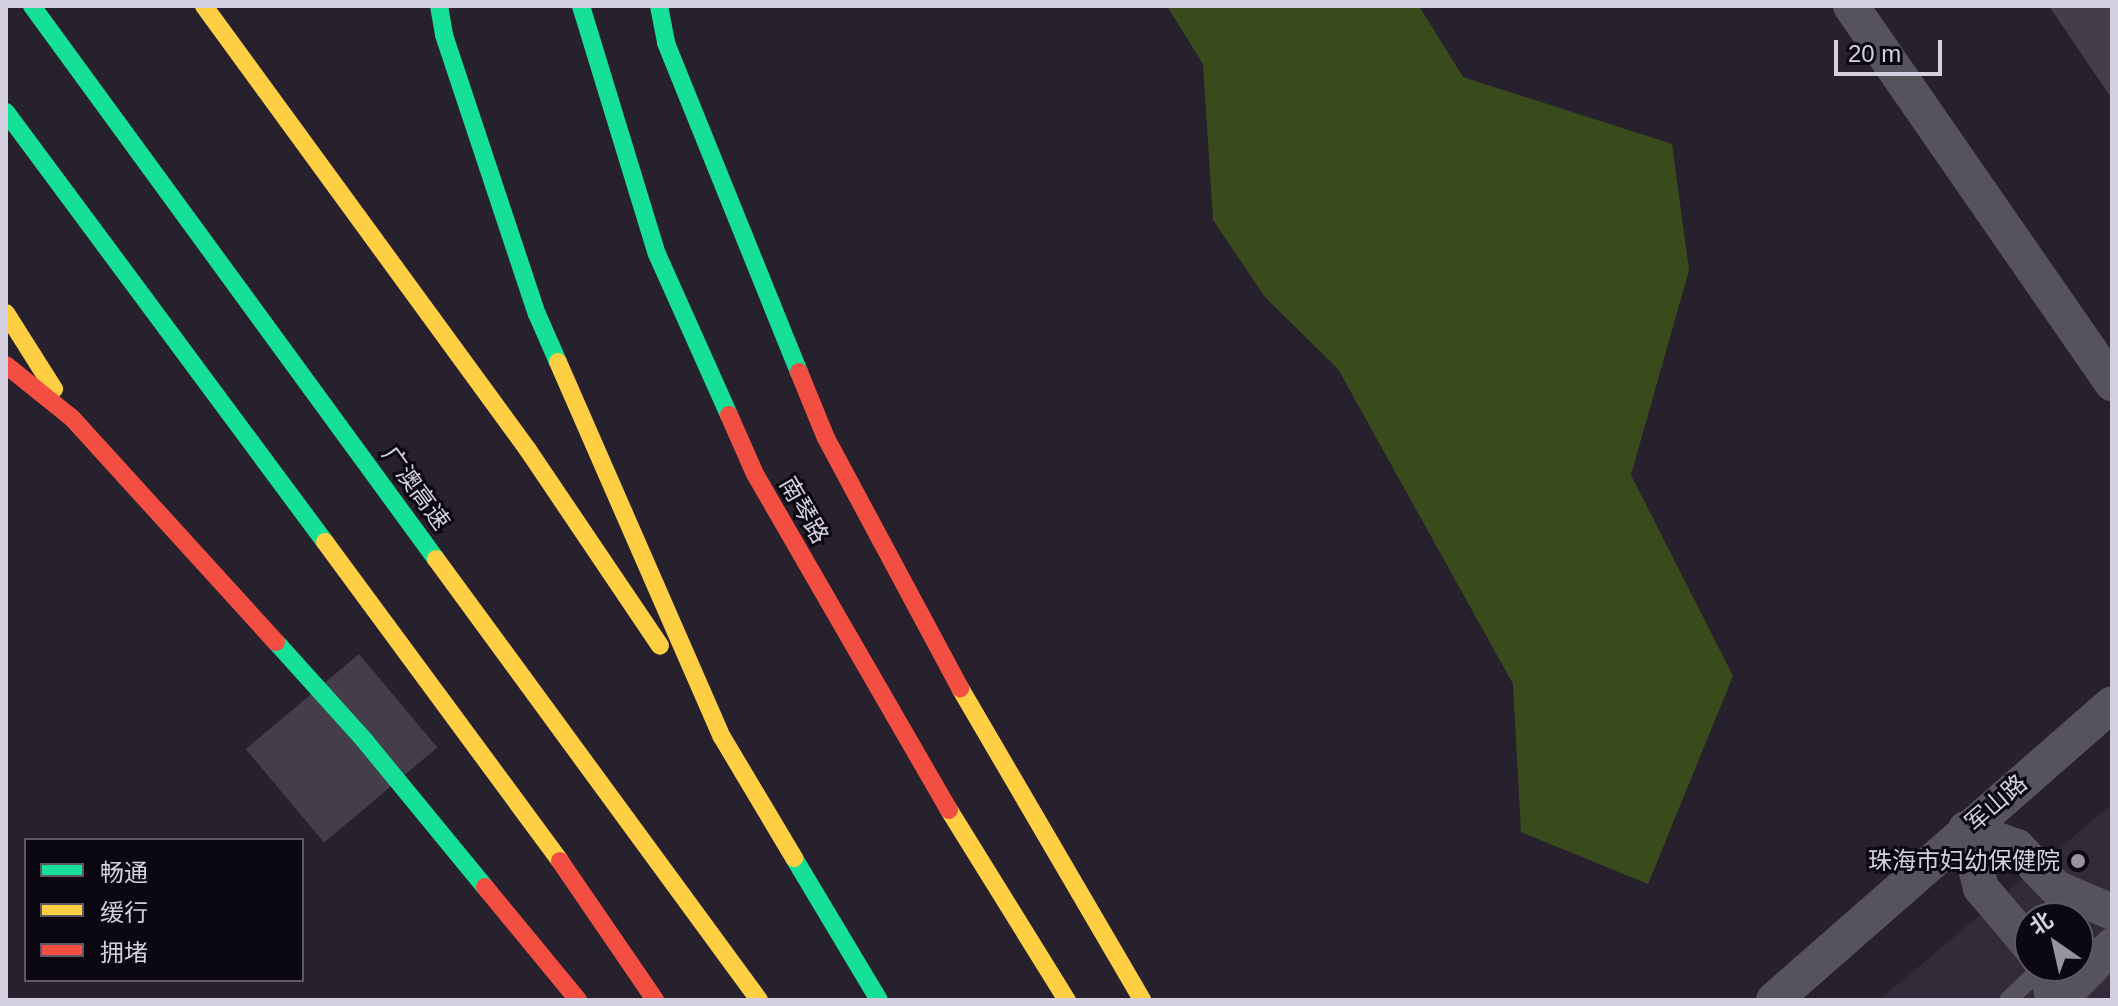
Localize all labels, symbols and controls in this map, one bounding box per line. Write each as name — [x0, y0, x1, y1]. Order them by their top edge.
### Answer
scale bar — [1838, 24, 1946, 74]
text: 20 m — [1848, 40, 1901, 67]
street label: 广澳高速 — [376, 441, 456, 535]
street label: 南琴路 — [774, 472, 834, 548]
street label: 军山路 — [1959, 769, 2033, 837]
legend — [24, 838, 304, 982]
place label: 珠海市妇幼保健院 — [1868, 847, 2060, 875]
marker: 珠海市妇幼保健院 — [2067, 850, 2089, 872]
text: 畅通 — [100, 859, 148, 886]
text: 缓行 — [100, 899, 148, 926]
north arrow — [2014, 902, 2094, 982]
text: 北 — [2025, 907, 2058, 940]
text: 拥堵 — [100, 939, 148, 966]

